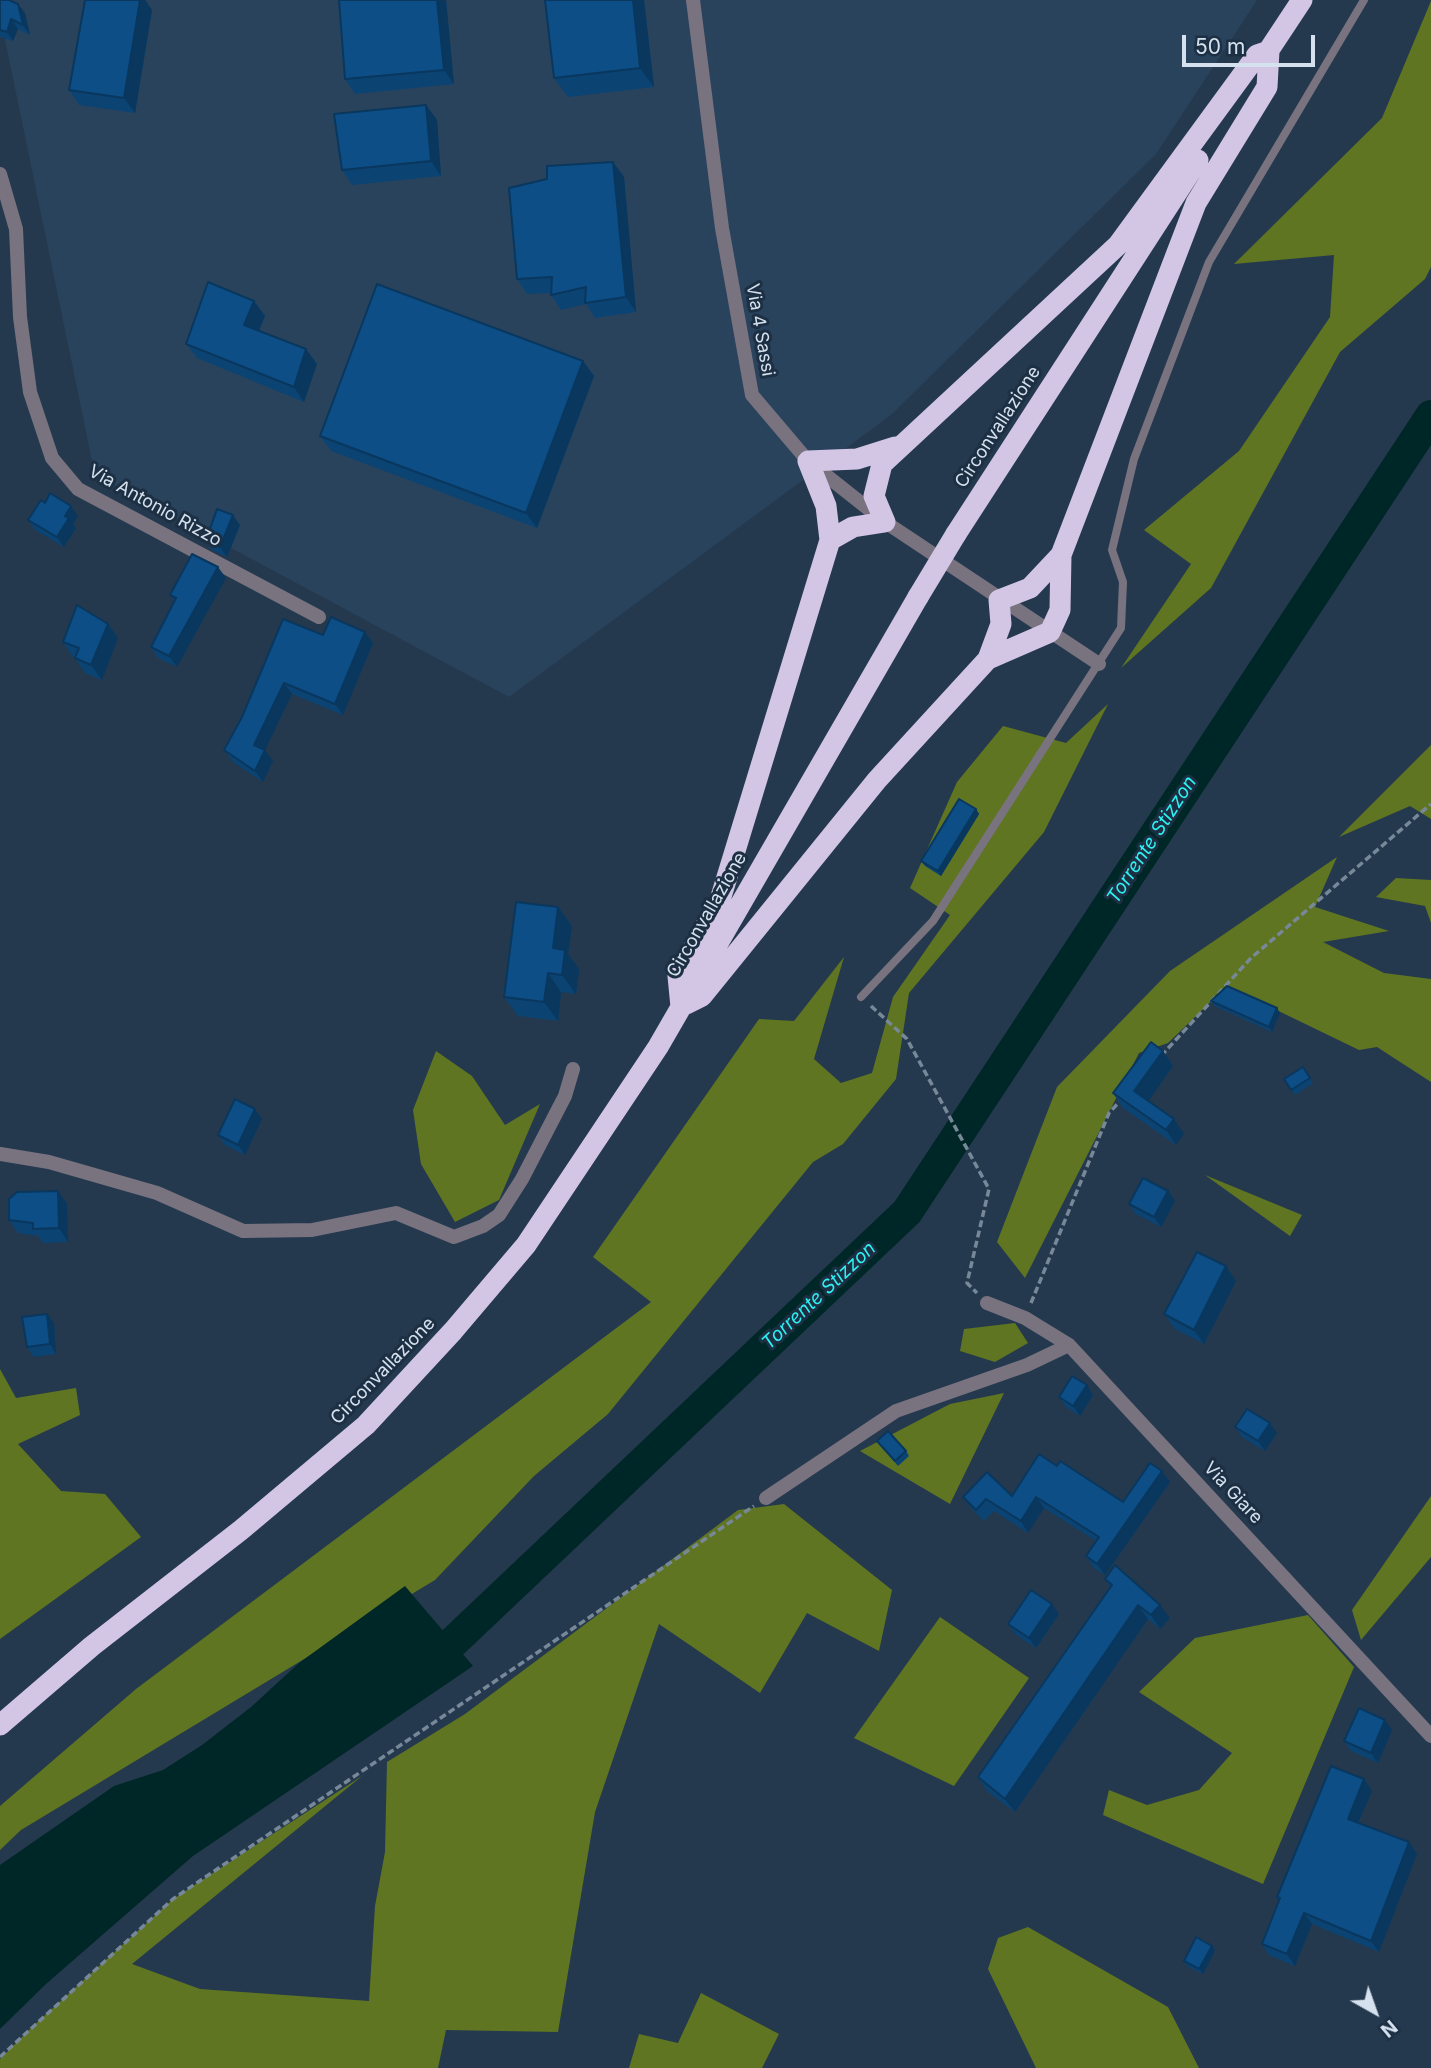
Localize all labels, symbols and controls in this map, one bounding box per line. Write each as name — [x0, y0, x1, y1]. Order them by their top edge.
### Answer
scale bar — [1186, 21, 1319, 65]
text: 50 m — [1195, 34, 1245, 59]
street label: Via 4 Sassi — [741, 282, 779, 378]
street label: Circonvallazione — [951, 362, 1045, 492]
street label: Via Antonio Rizzo — [85, 461, 225, 551]
water label: Torrente Stizzon — [1102, 772, 1202, 908]
street label: Circonvallazione — [662, 849, 752, 981]
water label: Torrente Stizzon — [757, 1237, 881, 1355]
street label: Circonvallazione — [326, 1313, 440, 1429]
street label: Via Giare — [1199, 1458, 1267, 1528]
north arrow — [1340, 1977, 1410, 2047]
text: N — [1376, 2015, 1402, 2042]

